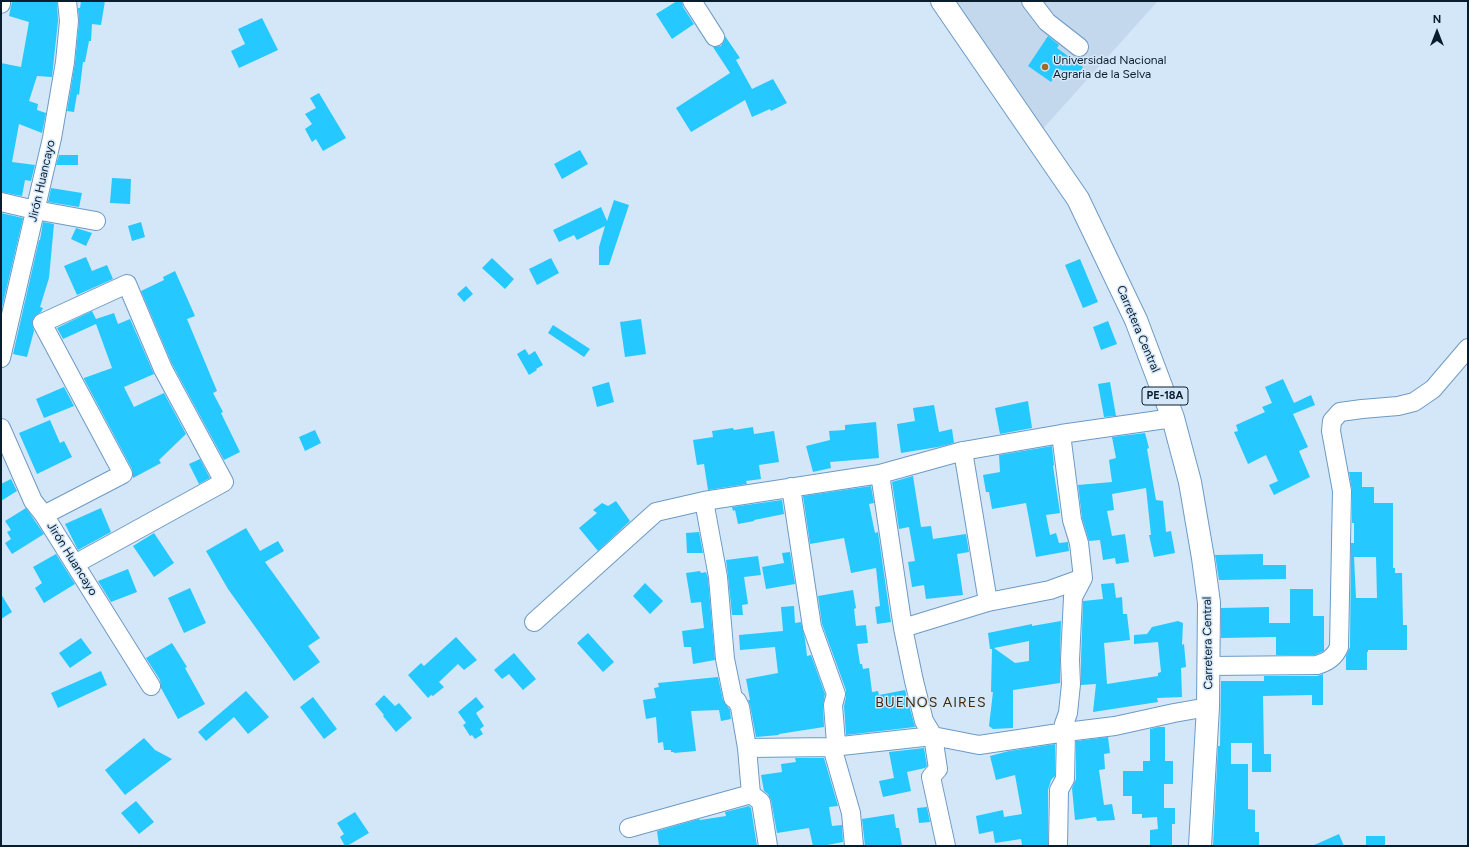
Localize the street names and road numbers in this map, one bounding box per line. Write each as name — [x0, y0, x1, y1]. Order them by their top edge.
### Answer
street label: Jirón Huancayo — [26, 139, 58, 223]
street label: Carretera Central — [1113, 283, 1163, 375]
road number: PE-18A — [1142, 387, 1188, 405]
street label: Jirón Huancayo — [44, 520, 100, 598]
street label: Carretera Central — [1200, 596, 1216, 690]

